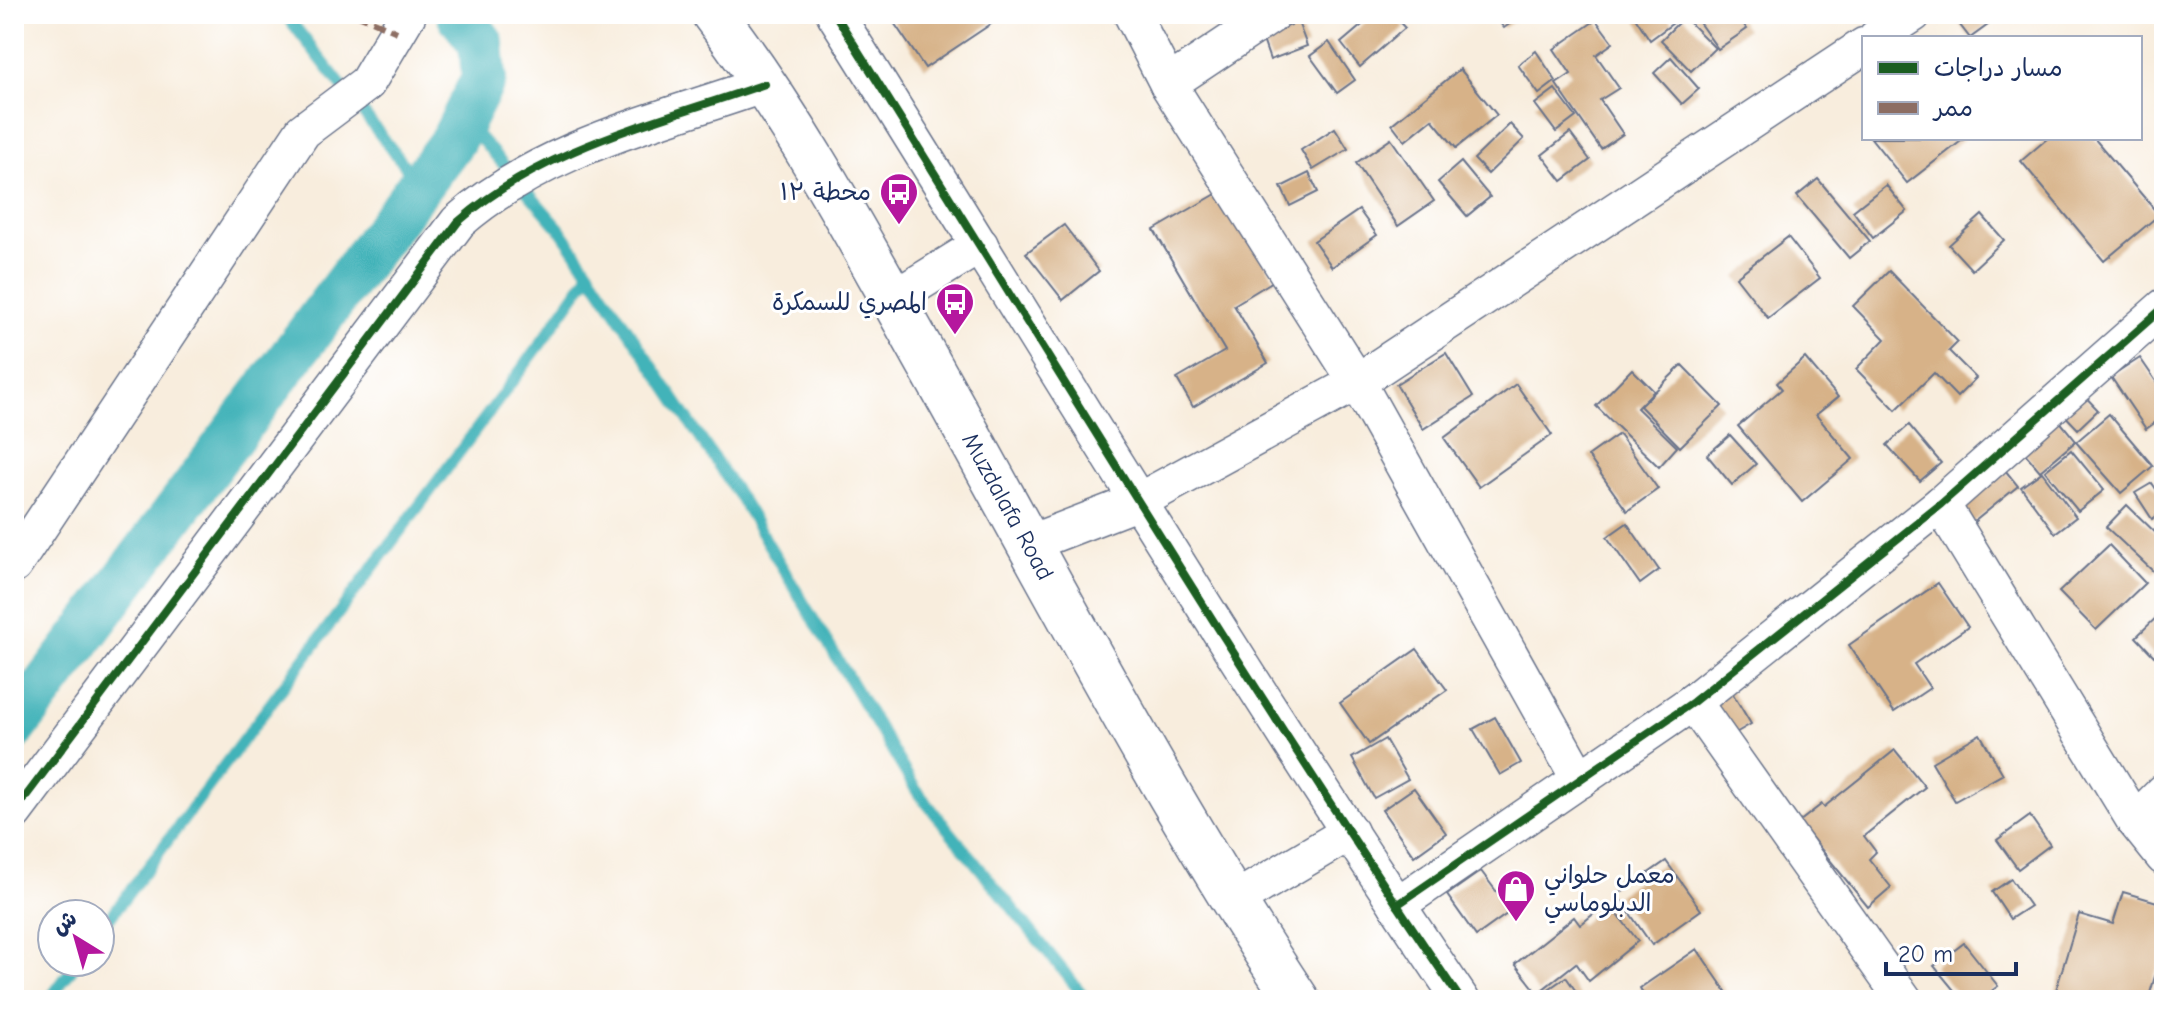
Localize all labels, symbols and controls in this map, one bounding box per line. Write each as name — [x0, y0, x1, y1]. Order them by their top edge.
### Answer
legend — [1862, 36, 2142, 140]
text: مسار دراجات — [1934, 54, 2063, 82]
text: ممر — [1932, 94, 1973, 122]
bus stop icon: محطة ١٣ — [878, 171, 920, 226]
place label: محطة ١٣ — [780, 178, 871, 206]
bus stop icon: المصري للسمكرة — [934, 281, 976, 336]
place label: المصري للسمكرة — [772, 288, 927, 319]
street label: Muzdalafa Road — [956, 428, 1060, 585]
place label: معمل حلواني الدبلوماسي — [1544, 861, 1675, 924]
shop icon: معمل حلواني الدبلوماسي — [1495, 868, 1537, 923]
north arrow — [36, 898, 116, 978]
text: ش — [47, 905, 82, 940]
scale bar — [1886, 926, 2016, 976]
text: 20 m — [1898, 940, 1953, 968]

